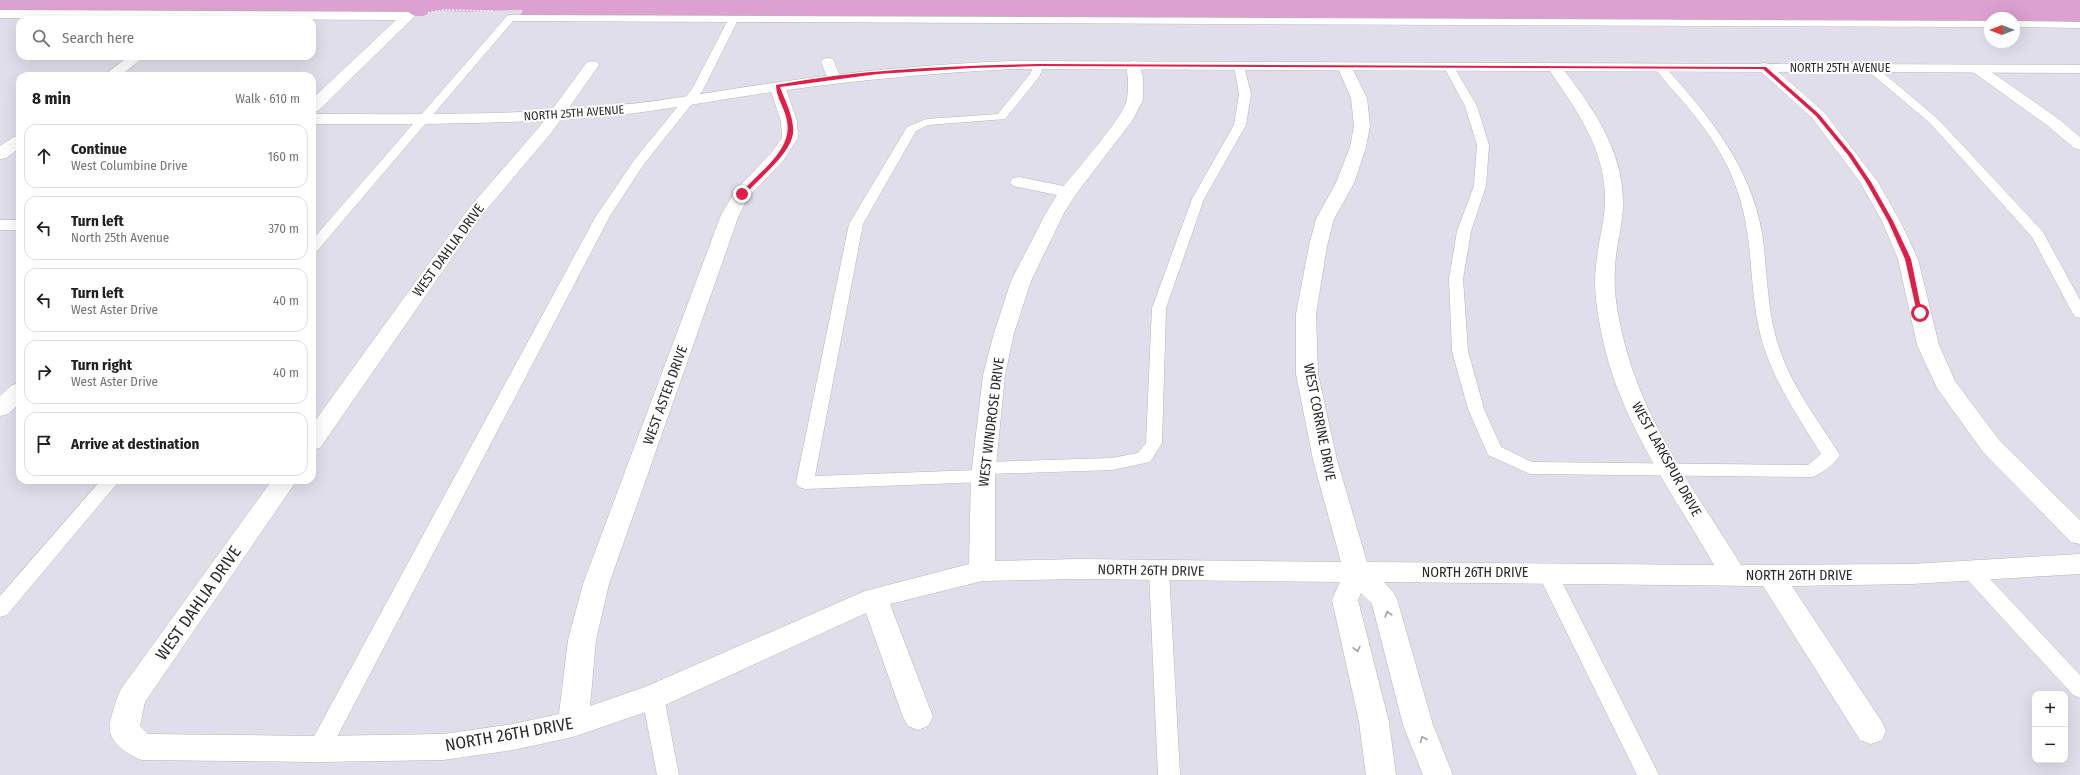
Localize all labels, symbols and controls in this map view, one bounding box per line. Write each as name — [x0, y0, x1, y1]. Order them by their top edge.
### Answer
north arrow — [1984, 12, 2020, 48]
search box — [16, 16, 316, 60]
icon: search — [30, 27, 52, 49]
text: Search here — [62, 29, 134, 47]
street label: NORTH 25TH AVENUE — [1790, 61, 1891, 75]
text: 8 min — [32, 88, 71, 109]
text: Walk · 610 m — [235, 91, 300, 106]
street label: NORTH 25TH AVENUE — [523, 102, 625, 123]
text: Continue — [71, 140, 127, 158]
icon: ahead — [33, 145, 55, 167]
text: 160 m — [268, 149, 299, 164]
text: West Columbine Drive — [71, 158, 187, 173]
route end — [733, 185, 751, 203]
street label: WEST DAHLIA DRIVE — [409, 200, 488, 300]
text: Turn left — [71, 212, 124, 230]
icon: left — [33, 217, 55, 239]
text: 370 m — [268, 221, 299, 236]
text: North 25th Avenue — [71, 230, 169, 245]
text: Turn left — [71, 284, 124, 302]
icon: left — [33, 289, 55, 311]
text: 40 m — [273, 293, 299, 308]
text: West Aster Drive — [71, 302, 158, 317]
route start — [1911, 304, 1929, 322]
street label: WEST ASTER DRIVE — [640, 343, 691, 447]
text: Turn right — [71, 356, 132, 374]
street label: WEST WINDROSE DRIVE — [975, 356, 1008, 488]
icon: right — [33, 361, 55, 383]
street label: WEST CORRINE DRIVE — [1300, 362, 1339, 483]
text: 40 m — [273, 365, 299, 380]
text: West Aster Drive — [71, 374, 158, 389]
street label: WEST LARKSPUR DRIVE — [1628, 399, 1705, 520]
icon: arrive — [33, 433, 55, 455]
text: Arrive at destination — [71, 435, 199, 453]
street label: WEST DAHLIA DRIVE — [151, 542, 246, 664]
street label: NORTH 26TH DRIVE — [1097, 561, 1205, 580]
street label: NORTH 26TH DRIVE — [1422, 564, 1529, 581]
street label: NORTH 26TH DRIVE — [1746, 567, 1853, 584]
one-way arrow — [1384, 611, 1392, 617]
one-way arrow — [1352, 646, 1360, 652]
map controls — [2032, 691, 2068, 763]
button: + — [2032, 691, 2068, 727]
street label: NORTH 26TH DRIVE — [443, 713, 575, 756]
button: − — [2032, 727, 2068, 763]
one-way arrow — [1420, 735, 1428, 742]

